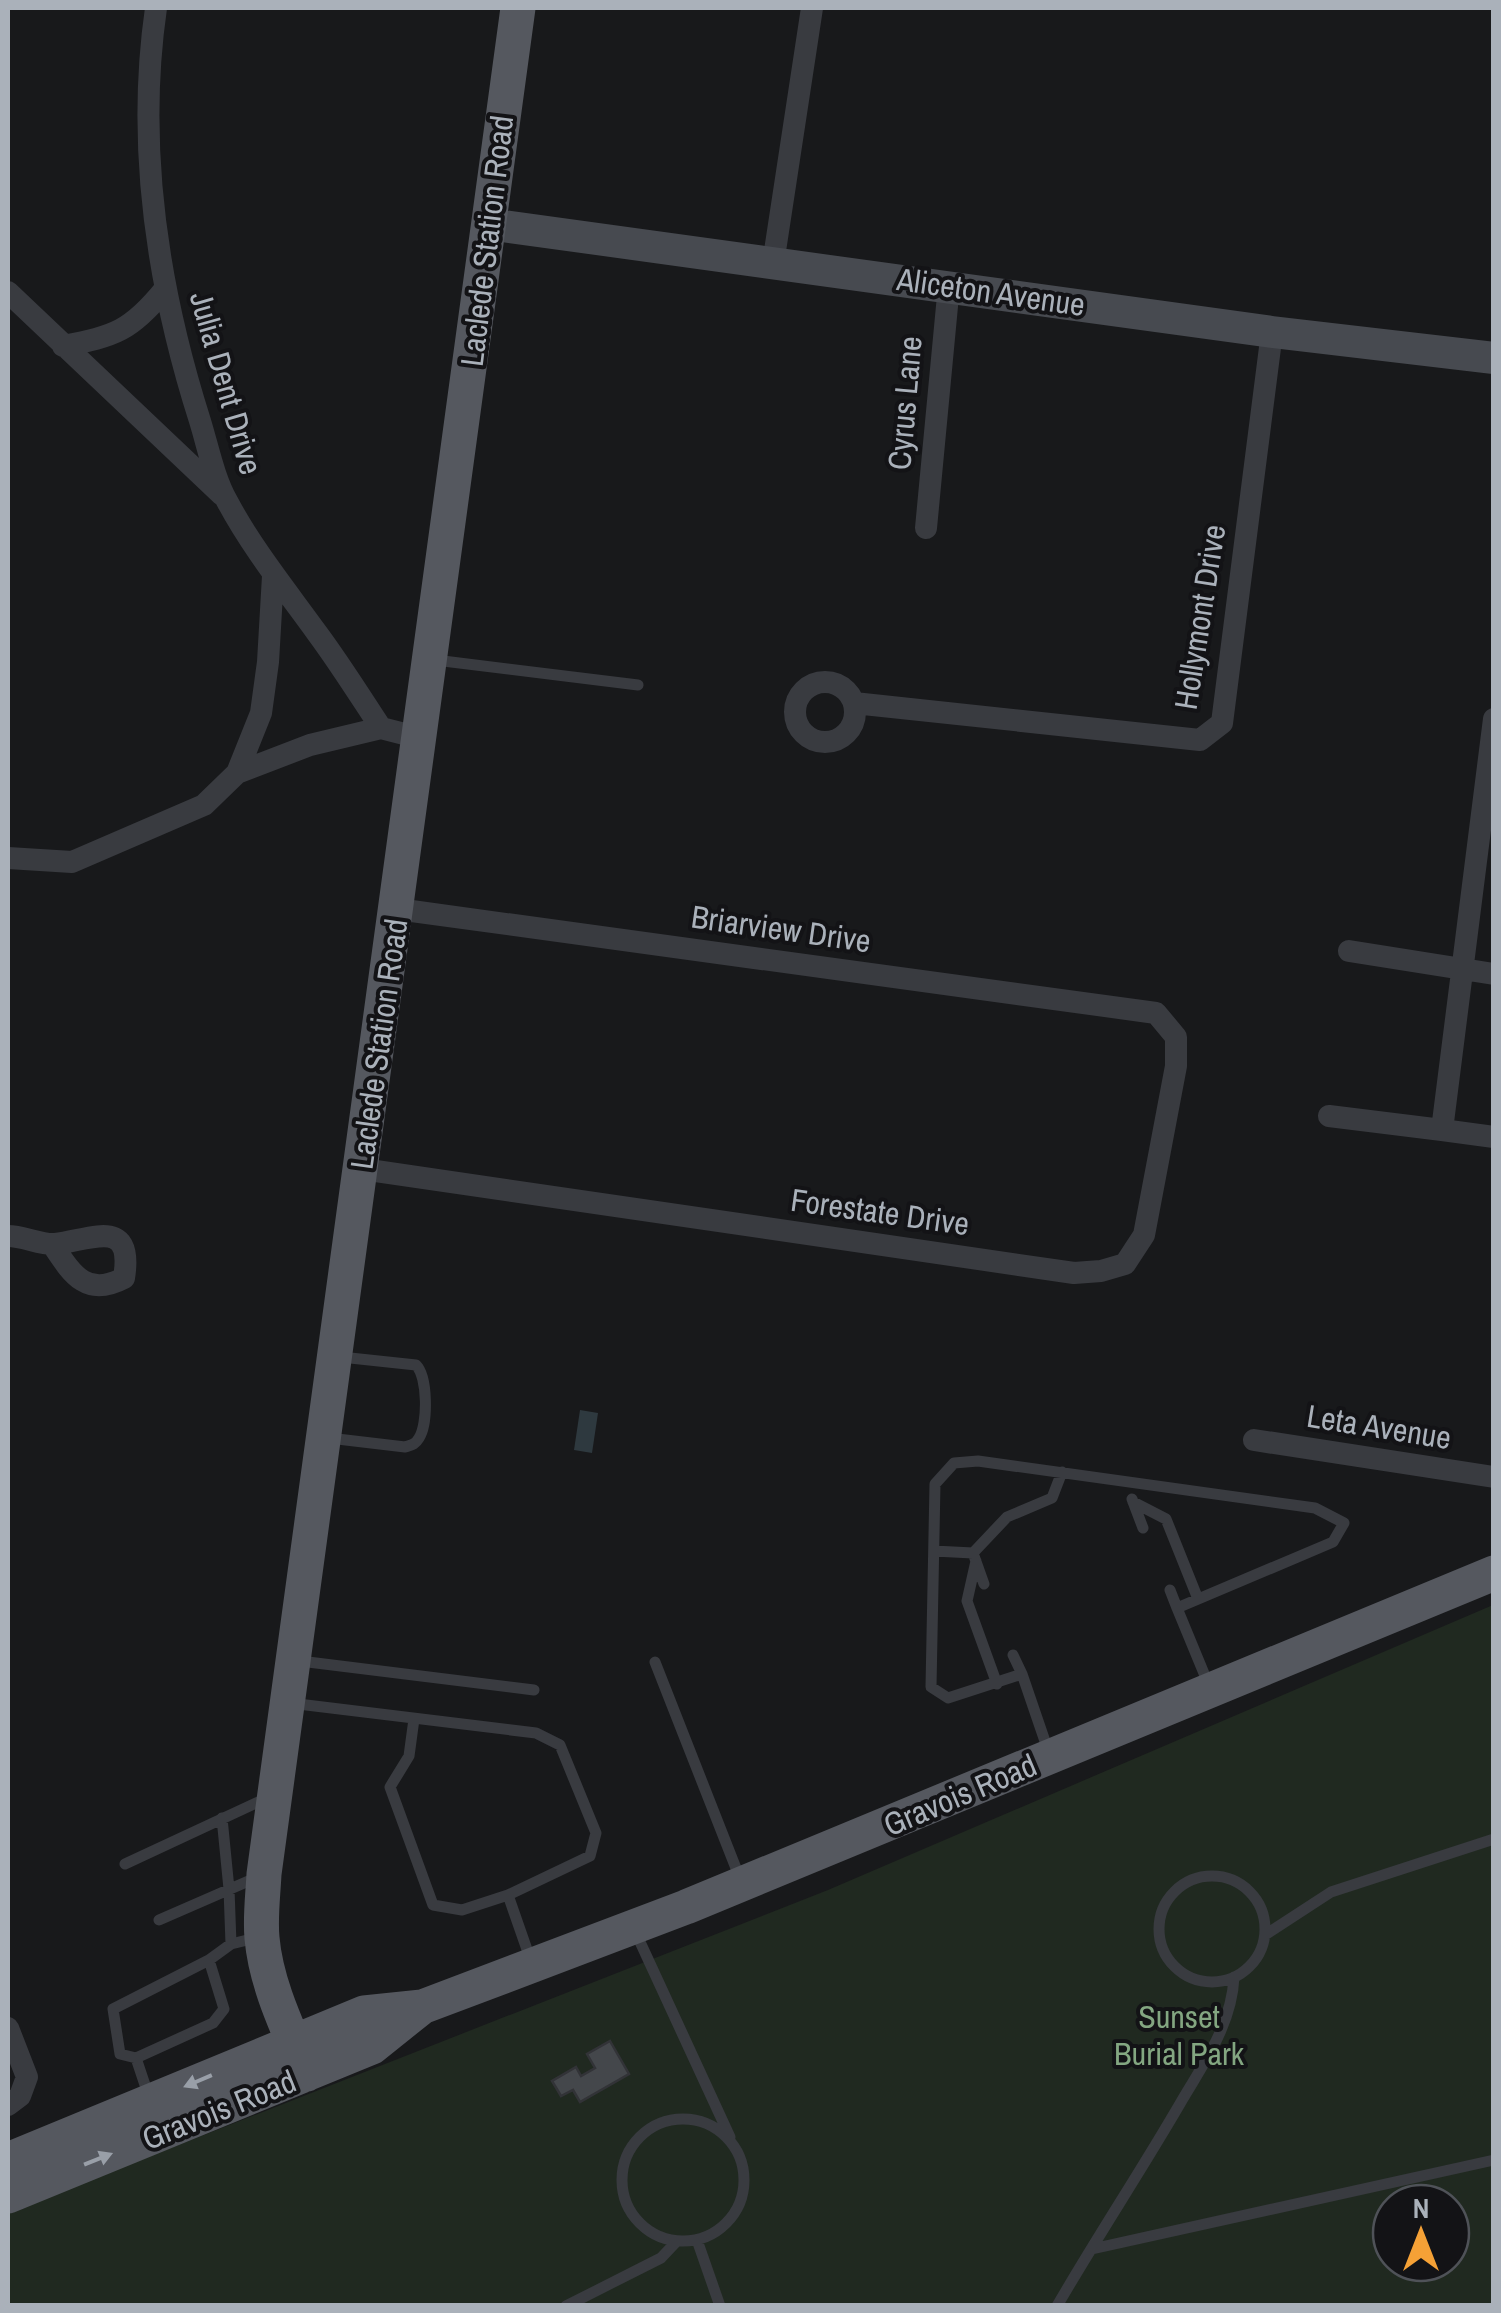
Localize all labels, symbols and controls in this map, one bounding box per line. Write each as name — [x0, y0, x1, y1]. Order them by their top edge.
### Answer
street label: Laclede Station Road — [450, 113, 523, 369]
street label: Aliceton Avenue — [893, 257, 1088, 326]
street label: Julia Dent Drive — [180, 287, 273, 479]
street label: Cyrus Lane — [877, 334, 932, 472]
street label: Hollymont Drive — [1164, 521, 1235, 712]
street label: Briarview Drive — [689, 895, 874, 962]
street label: Laclede Station Road — [340, 916, 417, 1172]
street label: Forestate Drive — [788, 1178, 972, 1245]
street label: Leta Avenue — [1304, 1394, 1454, 1459]
street label: Gravois Road — [877, 1743, 1043, 1846]
park label: Sunset Burial Park — [1114, 1995, 1245, 2075]
street label: Gravois Road — [136, 2059, 302, 2160]
one-way arrow — [183, 2073, 213, 2089]
one-way arrow — [83, 2151, 113, 2167]
north arrow — [1371, 2183, 1471, 2283]
text: N — [1413, 2189, 1429, 2227]

